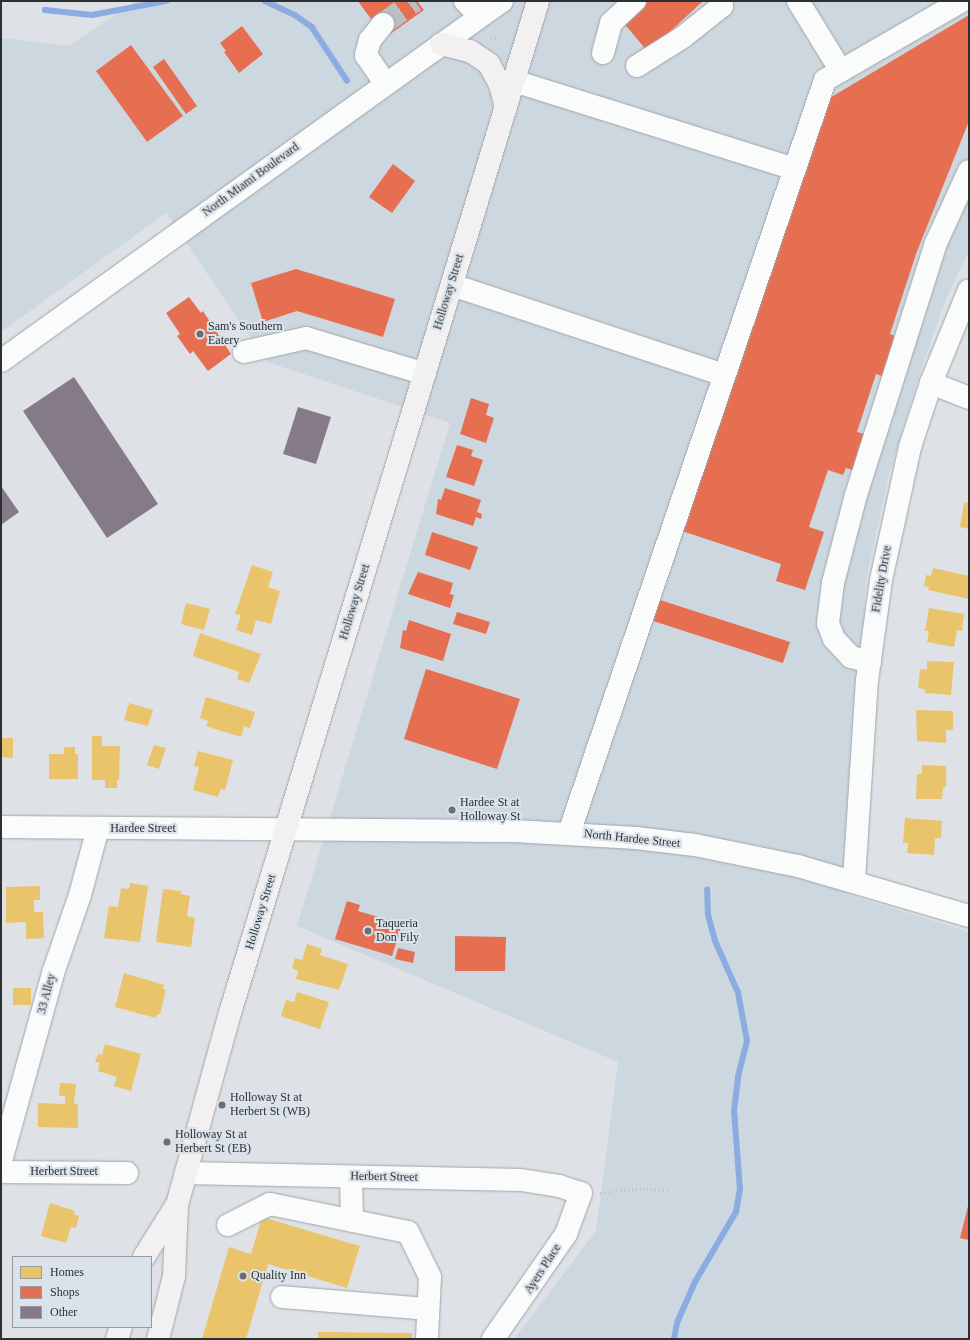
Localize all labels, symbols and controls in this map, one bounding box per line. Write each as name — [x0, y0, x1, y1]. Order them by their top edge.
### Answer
street label: North Miami Boulevard — [200, 140, 302, 220]
street label: Holloway Street — [431, 252, 467, 332]
place label: Sam's Southern Eatery — [208, 320, 282, 348]
marker: Sam's Southern Eatery — [195, 329, 205, 339]
street label: Fidelity Drive — [869, 544, 895, 614]
street label: Holloway Street — [337, 562, 373, 642]
place label: Hardee St at Holloway St — [460, 796, 520, 824]
marker: Hardee St at Holloway St — [447, 805, 457, 815]
street label: Hardee Street — [110, 822, 176, 836]
street label: North Hardee Street — [583, 827, 681, 851]
street label: Holloway Street — [243, 872, 279, 952]
place label: Taqueria Don Fily — [376, 917, 419, 945]
marker: Taqueria Don Fily — [363, 926, 373, 936]
street label: 33 Alley — [35, 972, 59, 1016]
place label: Holloway St at Herbert St (WB) — [230, 1091, 310, 1119]
marker: Holloway St at Herbert St (WB) — [217, 1100, 227, 1110]
place label: Holloway St at Herbert St (EB) — [175, 1128, 251, 1156]
marker: Holloway St at Herbert St (EB) — [162, 1137, 172, 1147]
street label: Herbert Street — [30, 1165, 98, 1179]
street label: Herbert Street — [350, 1169, 418, 1185]
street label: Ayers Place — [522, 1241, 564, 1297]
legend — [12, 1256, 152, 1328]
text: Homes — [50, 1265, 84, 1279]
place label: Quality Inn — [251, 1269, 306, 1283]
marker: Quality Inn — [238, 1271, 248, 1281]
text: Shops — [50, 1285, 79, 1299]
text: Other — [50, 1305, 77, 1319]

